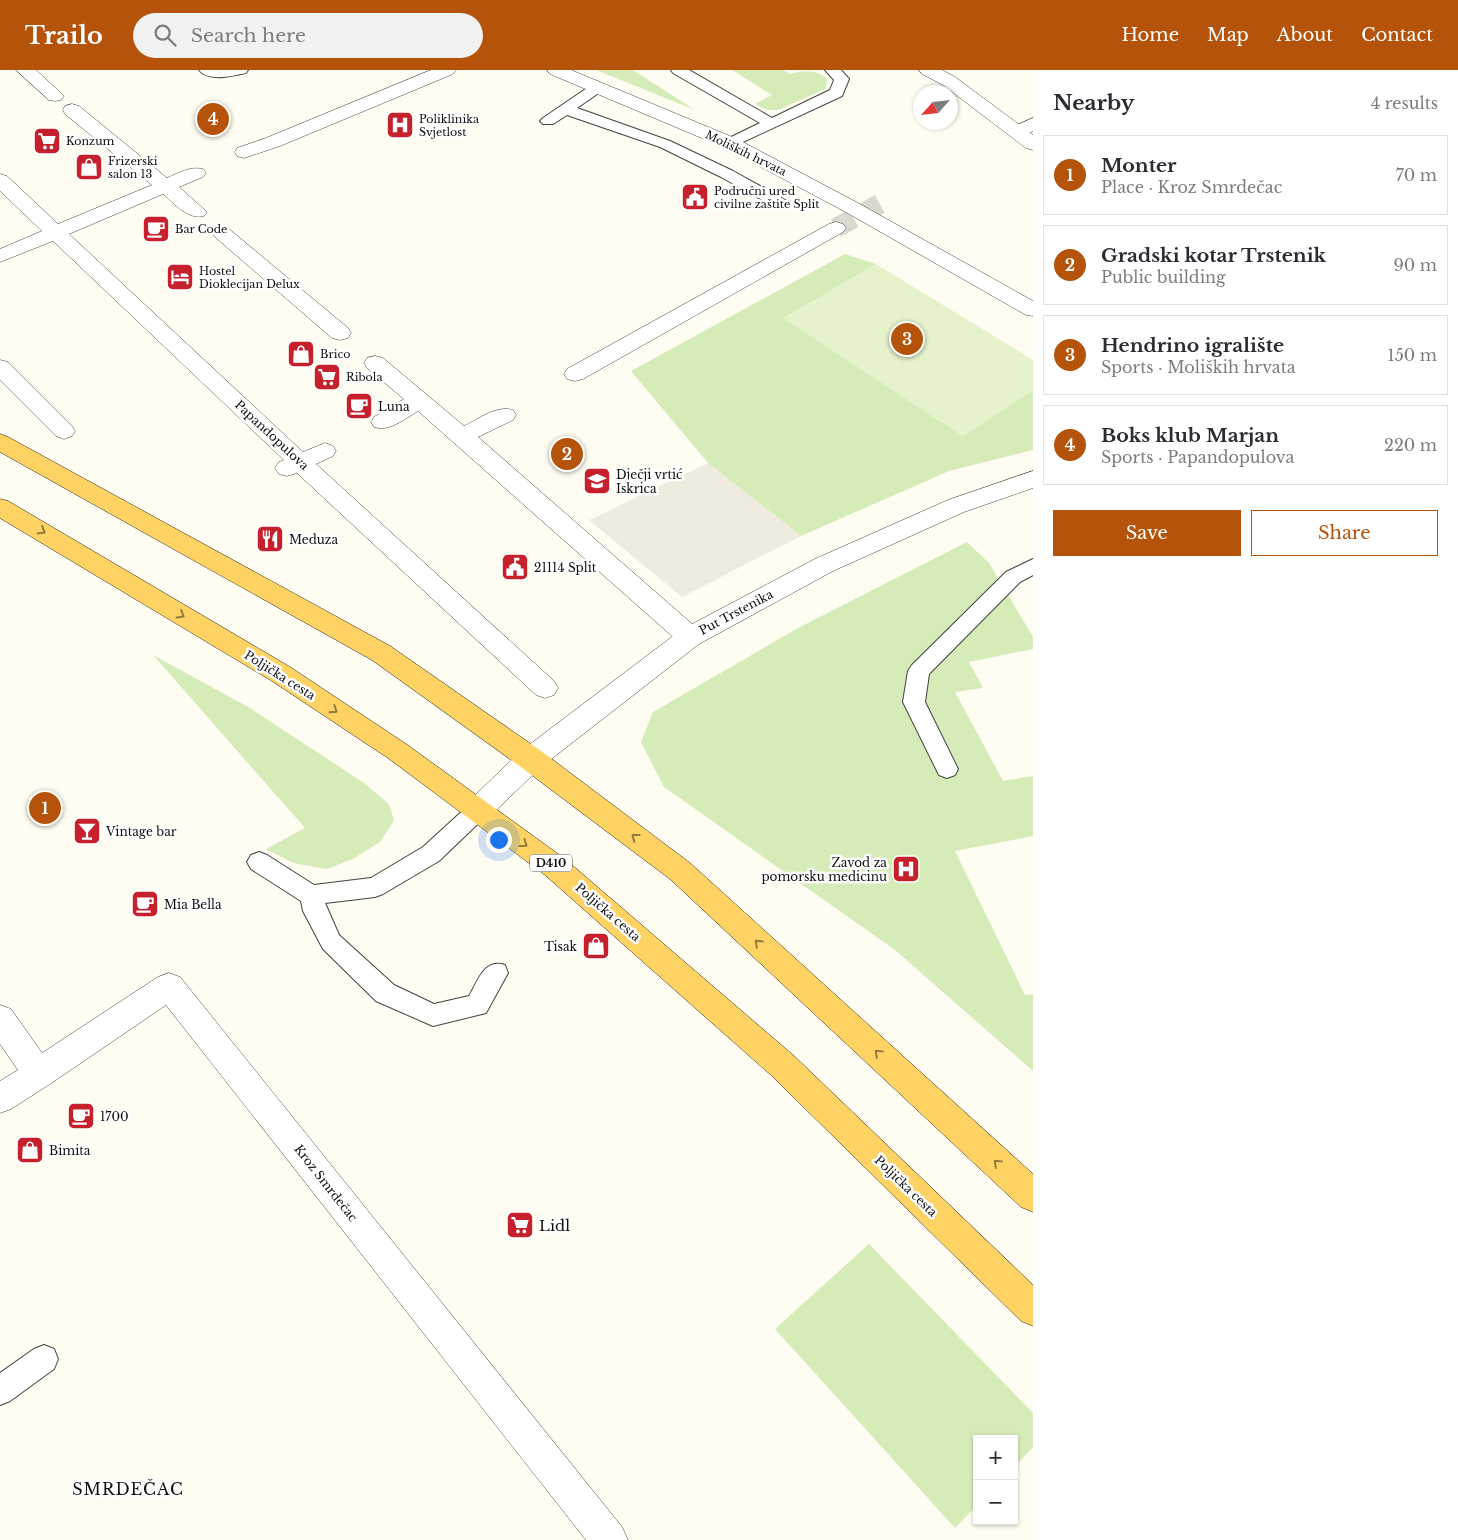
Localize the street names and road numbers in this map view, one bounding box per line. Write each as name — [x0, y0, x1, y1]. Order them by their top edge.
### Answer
street label: Moliških hrvata — [703, 127, 790, 179]
street label: Papandopulova — [232, 397, 312, 473]
street label: Put Trstenika — [696, 586, 776, 638]
street label: Poljička cesta — [242, 647, 319, 703]
road number: D410 — [530, 854, 572, 871]
street label: Poljička cesta — [572, 880, 644, 944]
street label: Kroz Smrdečac — [291, 1142, 361, 1225]
street label: Poljička cesta — [872, 1152, 941, 1220]

